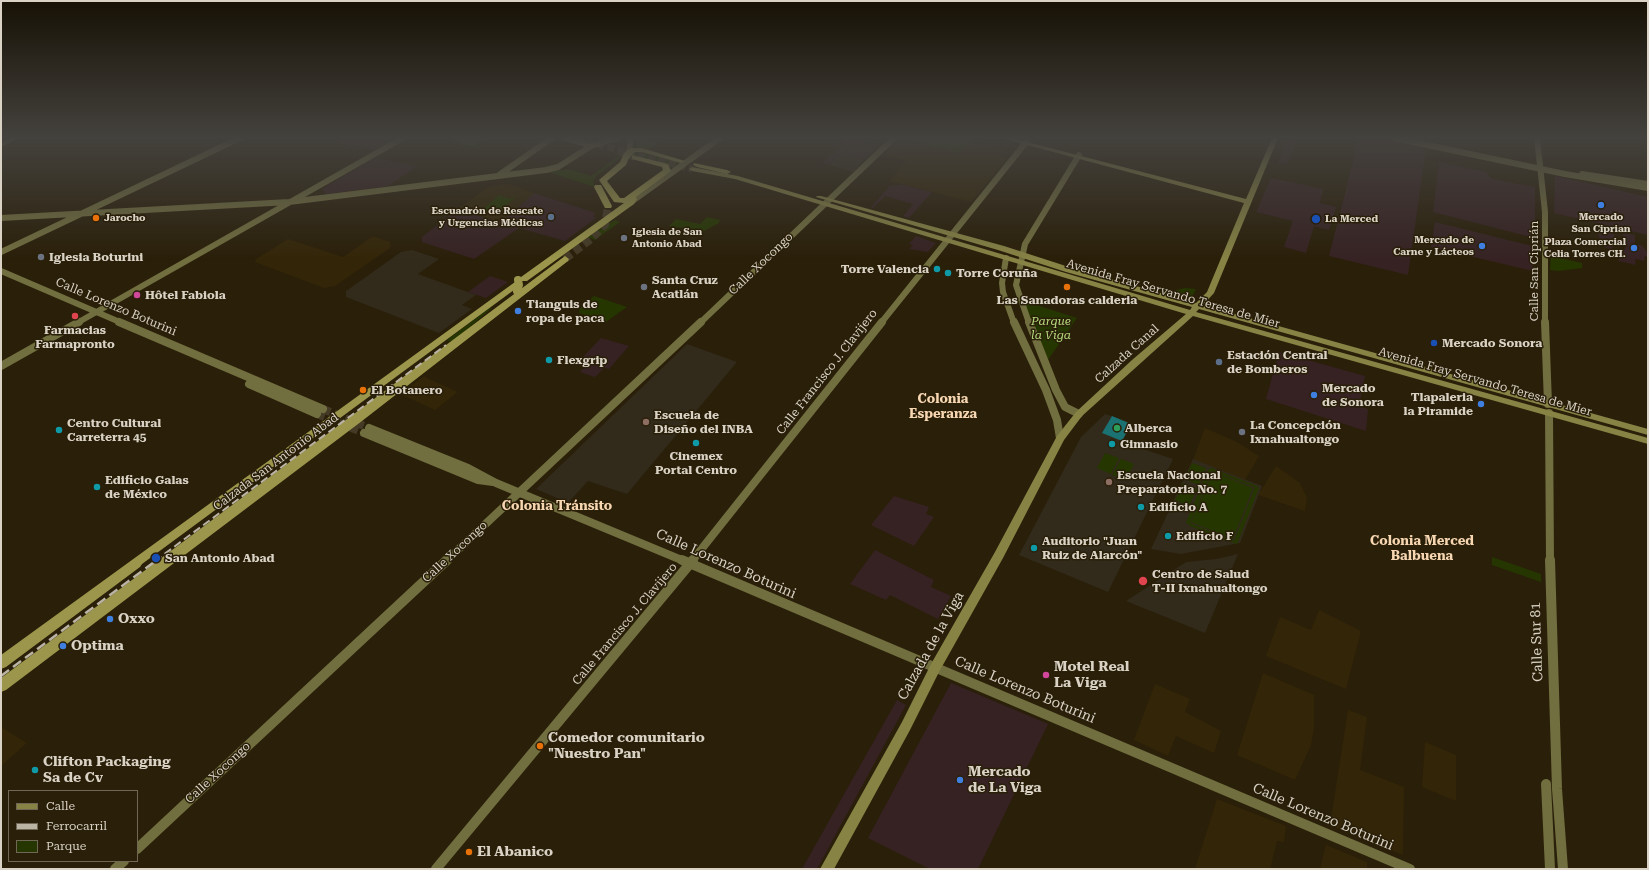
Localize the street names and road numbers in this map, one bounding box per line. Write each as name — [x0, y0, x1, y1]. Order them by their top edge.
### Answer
street label: Calle San Ciprián — [1527, 221, 1541, 321]
street label: Calle Xocongo — [726, 230, 796, 298]
street label: Avenida Fray Servando Teresa de Mier — [1065, 257, 1281, 331]
street label: Calle Lorenzo Boturini — [53, 275, 179, 339]
street label: Calle Francisco J. Clavijero — [774, 306, 880, 438]
street label: Calzada Canal — [1092, 322, 1162, 386]
street label: Avenida Fray Servando Teresa de Mier — [1377, 345, 1593, 419]
street label: Calzada San Antonio Abad — [211, 410, 341, 514]
street label: Calle Xocongo — [419, 518, 491, 586]
street label: Calle Lorenzo Boturini — [653, 525, 799, 603]
street label: Calle Francisco J. Clavijero — [570, 560, 680, 688]
street label: Calzada de la Viga — [894, 589, 968, 703]
street label: Calle Sur 81 — [1527, 602, 1547, 682]
street label: Calle Lorenzo Boturini — [952, 653, 1098, 727]
street label: Calle Xocongo — [182, 739, 254, 807]
street label: Calle Lorenzo Boturini — [1250, 780, 1396, 854]

